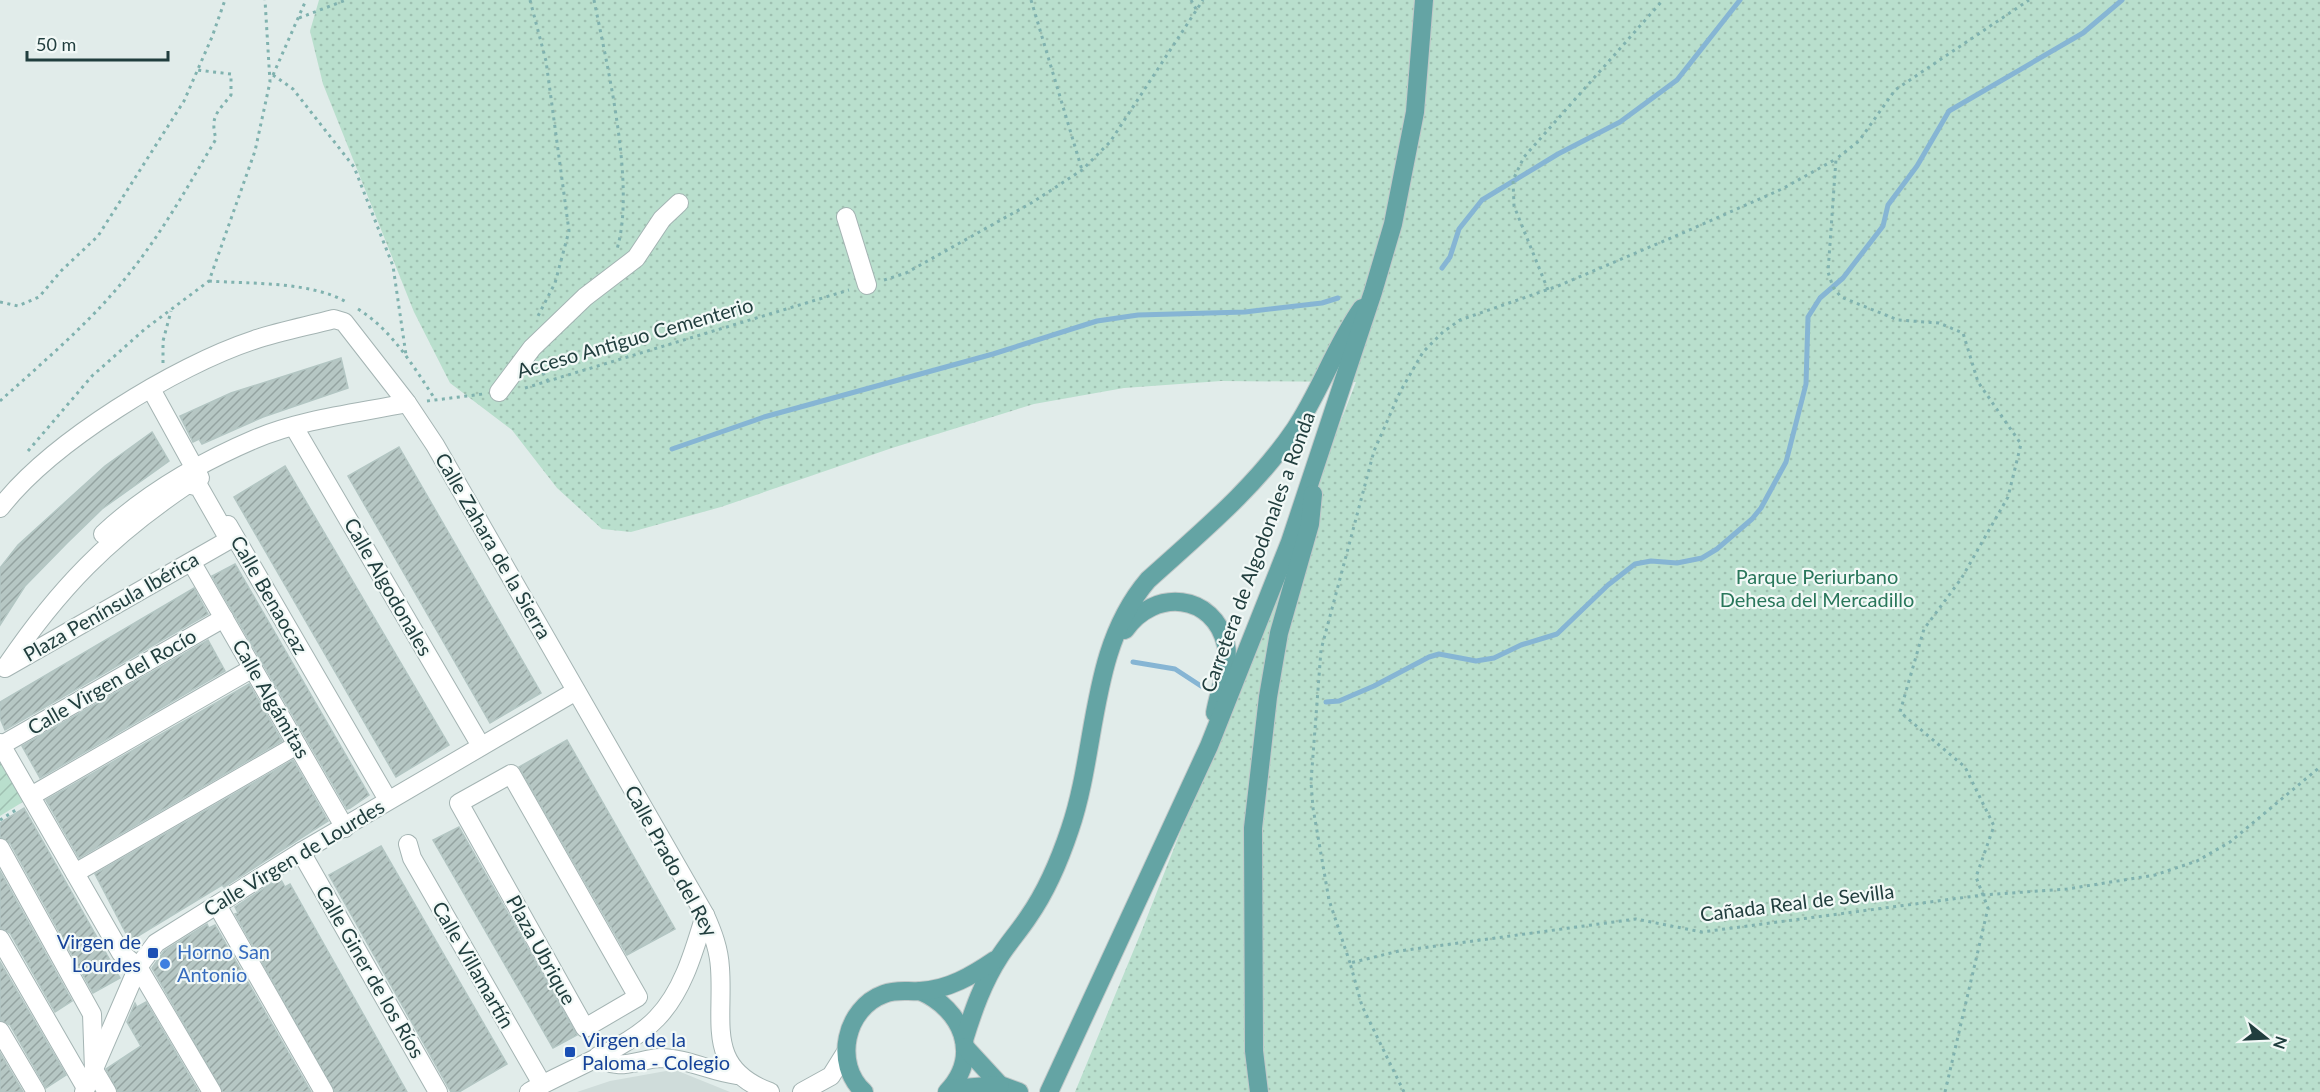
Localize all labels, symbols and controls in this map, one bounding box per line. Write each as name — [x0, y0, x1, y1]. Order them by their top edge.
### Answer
scale bar — [27, 24, 168, 62]
text: 50 m — [36, 33, 76, 55]
street label: Acceso Antiguo Cementerio — [514, 292, 756, 382]
street label: Carretera de Algodonales a Ronda — [1195, 408, 1319, 695]
street label: Calle Zahara de la Sierra — [431, 448, 557, 643]
street label: Calle Algodonales — [340, 513, 438, 660]
street label: Calle Benaocaz — [226, 531, 313, 658]
street label: Plaza Península Ibérica — [19, 546, 202, 666]
park label: Parque Periurbano Dehesa del Mercadillo — [1720, 564, 1914, 611]
street label: Calle Virgen del Rocío — [23, 623, 200, 739]
street label: Calle Algámitas — [228, 635, 316, 762]
street label: Calle Prado del Rey — [620, 781, 724, 941]
street label: Calle Virgen de Lourdes — [199, 794, 388, 921]
street label: Cañada Real de Sevilla — [1698, 878, 1895, 926]
street label: Calle Giner de los Ríos — [312, 881, 430, 1062]
street label: Plaza Ubrique — [502, 891, 582, 1008]
street label: Calle Villamartín — [428, 897, 520, 1032]
place label: Virgen de Lourdes — [57, 929, 141, 976]
place label: Horno San Antonio — [177, 939, 270, 986]
marker: Virgen de Lourdes — [146, 946, 160, 960]
marker: Horno San Antonio — [158, 957, 172, 971]
north arrow — [2236, 1008, 2296, 1068]
place label: Virgen de la Paloma - Colegio — [582, 1027, 730, 1074]
text: N — [2270, 1034, 2292, 1052]
marker: Virgen de la Paloma - Colegio — [563, 1045, 577, 1059]

